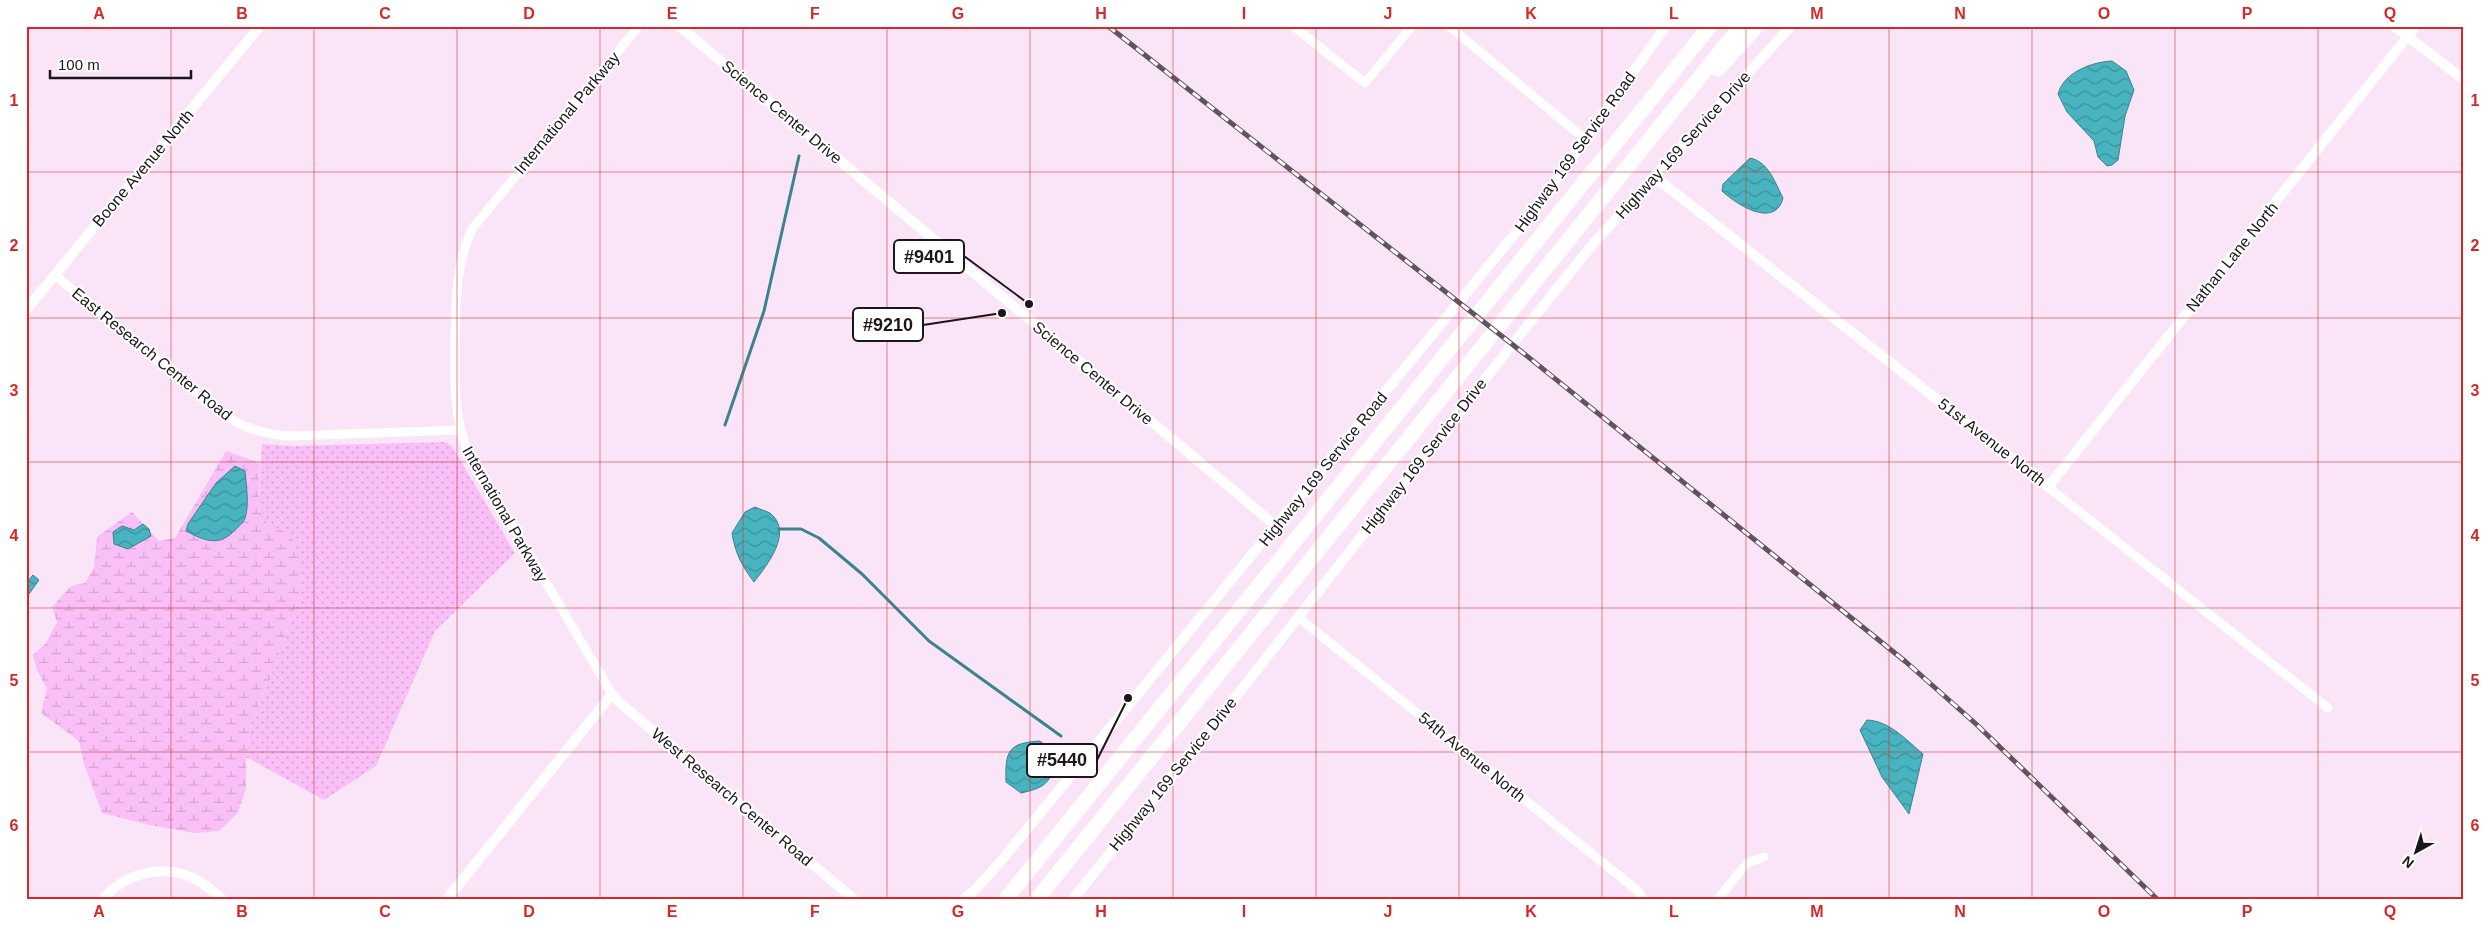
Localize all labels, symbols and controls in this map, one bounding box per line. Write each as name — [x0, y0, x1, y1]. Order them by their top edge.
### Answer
text: A — [93, 5, 105, 22]
text: B — [236, 5, 248, 22]
text: C — [379, 5, 391, 22]
text: D — [523, 5, 535, 22]
text: E — [667, 5, 678, 22]
text: F — [810, 5, 820, 22]
text: G — [952, 5, 964, 22]
text: H — [1095, 5, 1107, 22]
text: I — [1242, 5, 1246, 22]
text: J — [1384, 5, 1392, 22]
text: K — [1525, 5, 1537, 22]
text: L — [1669, 5, 1679, 22]
text: M — [1810, 5, 1824, 22]
text: N — [1954, 5, 1966, 22]
text: O — [2098, 5, 2110, 22]
text: P — [2242, 5, 2253, 22]
text: Q — [2384, 5, 2396, 22]
scale bar — [50, 48, 191, 80]
street label: International Parkway — [511, 49, 623, 177]
text: 100 m — [58, 56, 100, 73]
street label: Science Center Drive — [719, 57, 845, 167]
street label: Highway 169 Service Drive — [1612, 68, 1754, 222]
street label: Highway 169 Service Road — [1511, 69, 1639, 235]
text: 1 — [10, 92, 19, 109]
text: 1 — [2471, 92, 2480, 109]
street label: Boone Avenue North — [89, 106, 197, 230]
street label: Nathan Lane North — [2183, 199, 2281, 315]
text: 2 — [10, 237, 19, 254]
text: 2 — [2471, 237, 2480, 254]
callout: #9401 — [894, 240, 964, 273]
text: #9401 — [904, 247, 954, 267]
street label: East Research Center Road — [69, 284, 235, 424]
callout: #9210 — [853, 308, 923, 341]
text: #9210 — [863, 315, 913, 335]
street label: Science Center Drive — [1030, 318, 1156, 428]
street label: Highway 169 Service Drive — [1358, 375, 1490, 537]
text: 3 — [10, 382, 19, 399]
text: 3 — [2471, 382, 2480, 399]
street label: Highway 169 Service Road — [1256, 389, 1390, 549]
street label: 51st Avenue North — [1935, 395, 2049, 489]
street label: International Parkway — [459, 443, 551, 585]
text: 4 — [10, 527, 19, 544]
text: 4 — [2471, 527, 2480, 544]
text: 5 — [10, 672, 19, 689]
text: 5 — [2471, 672, 2480, 689]
street label: Highway 169 Service Drive — [1106, 694, 1240, 854]
street label: 54th Avenue North — [1415, 709, 1529, 805]
street label: West Research Center Road — [648, 725, 816, 869]
callout: #5440 — [1027, 744, 1097, 777]
text: #5440 — [1037, 750, 1087, 770]
text: 6 — [10, 817, 19, 834]
text: 6 — [2471, 817, 2480, 834]
north arrow — [2392, 828, 2442, 878]
text: N — [2399, 853, 2417, 872]
text: A — [93, 903, 105, 920]
text: B — [236, 903, 248, 920]
text: C — [379, 903, 391, 920]
text: D — [523, 903, 535, 920]
text: E — [667, 903, 678, 920]
text: F — [810, 903, 820, 920]
text: G — [952, 903, 964, 920]
text: H — [1095, 903, 1107, 920]
text: I — [1242, 903, 1246, 920]
text: J — [1384, 903, 1392, 920]
text: K — [1525, 903, 1537, 920]
text: L — [1669, 903, 1679, 920]
text: M — [1810, 903, 1824, 920]
text: N — [1954, 903, 1966, 920]
text: O — [2098, 903, 2110, 920]
text: P — [2242, 903, 2253, 920]
text: Q — [2384, 903, 2396, 920]

